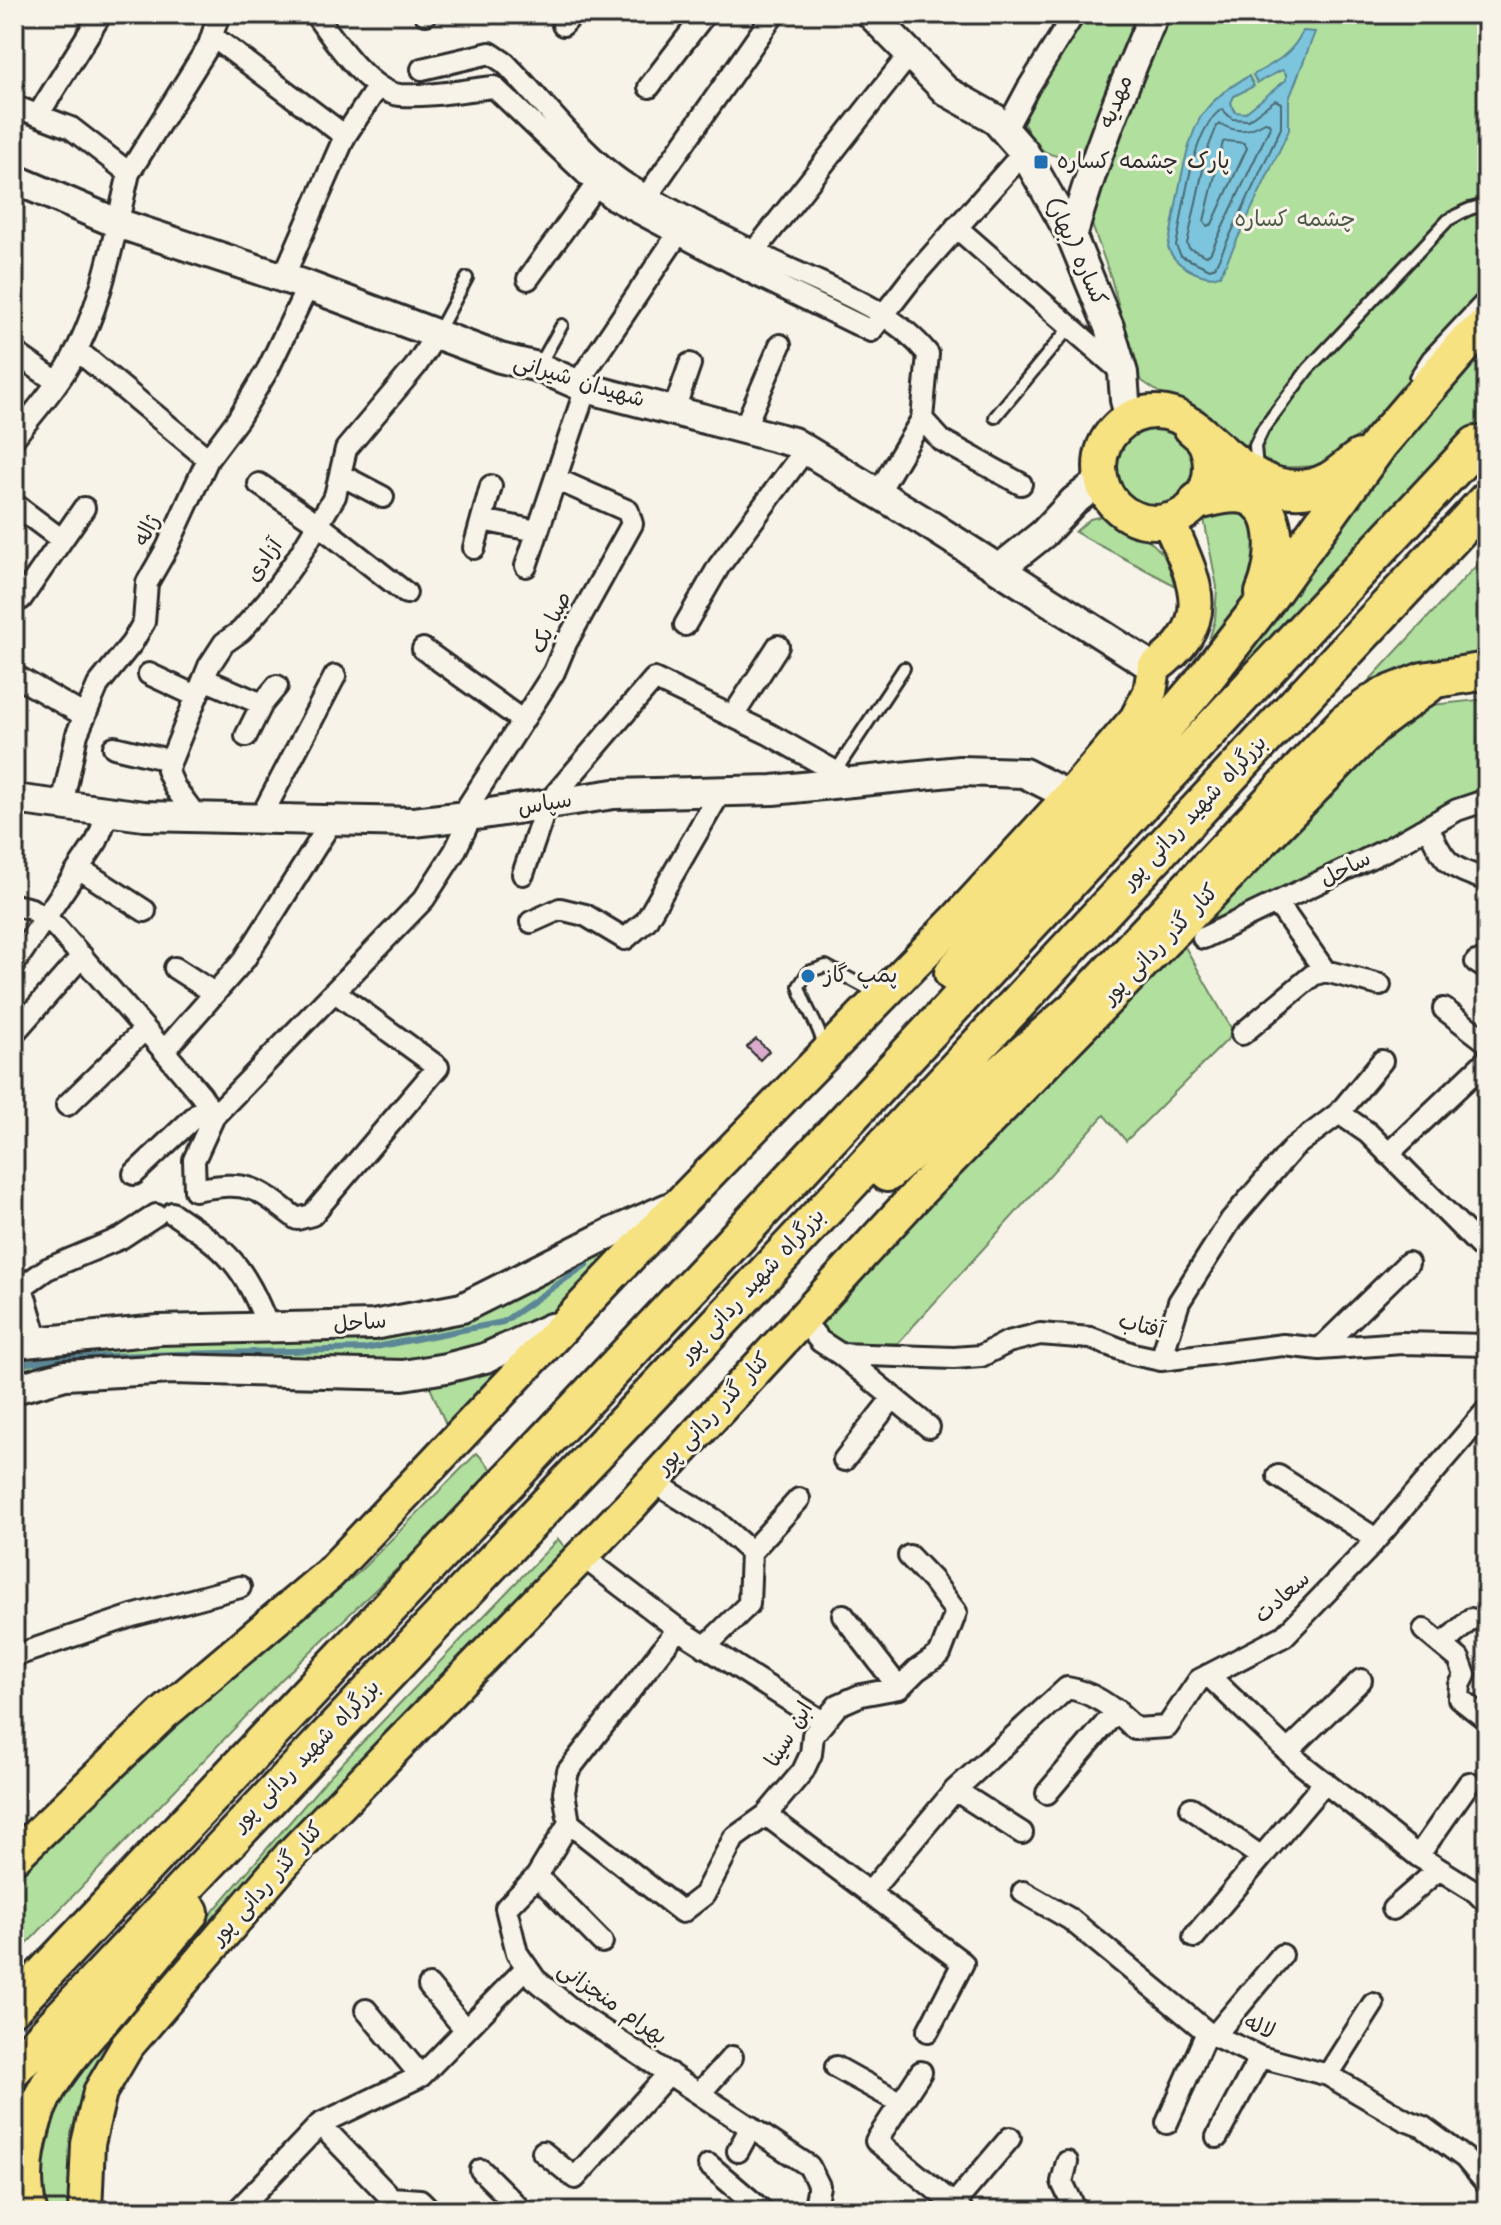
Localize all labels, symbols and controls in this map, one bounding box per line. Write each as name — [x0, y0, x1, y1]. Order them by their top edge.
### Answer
street label: مهدیه — [1091, 70, 1143, 134]
place label: پارک چشمه کساره — [1057, 145, 1230, 180]
marker: پارک چشمه کساره — [1032, 153, 1050, 171]
street label: کساره (بهار) — [1034, 192, 1116, 312]
park label: چشمه کساره — [1234, 203, 1356, 238]
street label: شهیدان شیرانی — [509, 345, 649, 419]
street label: ژاله — [125, 509, 171, 553]
street label: آزادی — [237, 531, 294, 590]
street label: صبا یک — [522, 586, 582, 660]
street label: بزرگراه شهید ردانی پور — [1112, 728, 1276, 900]
street label: سپاس — [515, 783, 575, 827]
street label: ساحل — [1314, 842, 1378, 898]
street label: کنار گذر ردانی پور — [1093, 877, 1228, 1015]
place label: پمپ گاز — [822, 959, 898, 994]
marker: پمپ گاز — [799, 967, 817, 985]
street label: بزرگراه شهید ردانی پور — [670, 1201, 834, 1373]
street label: ساحل — [332, 1304, 388, 1344]
street label: آفتاب — [1114, 1304, 1169, 1350]
street label: کنار گذر ردانی پور — [646, 1345, 780, 1485]
street label: سعادت — [1247, 1563, 1319, 1633]
street label: بزرگراه شهید ردانی پور — [223, 1672, 389, 1842]
street label: ابن سینا — [757, 1695, 823, 1775]
street label: کنار گذر ردانی پور — [201, 1814, 333, 1955]
street label: بهرام منجزانی — [550, 1953, 674, 2055]
street label: لاله — [1238, 2006, 1280, 2050]

